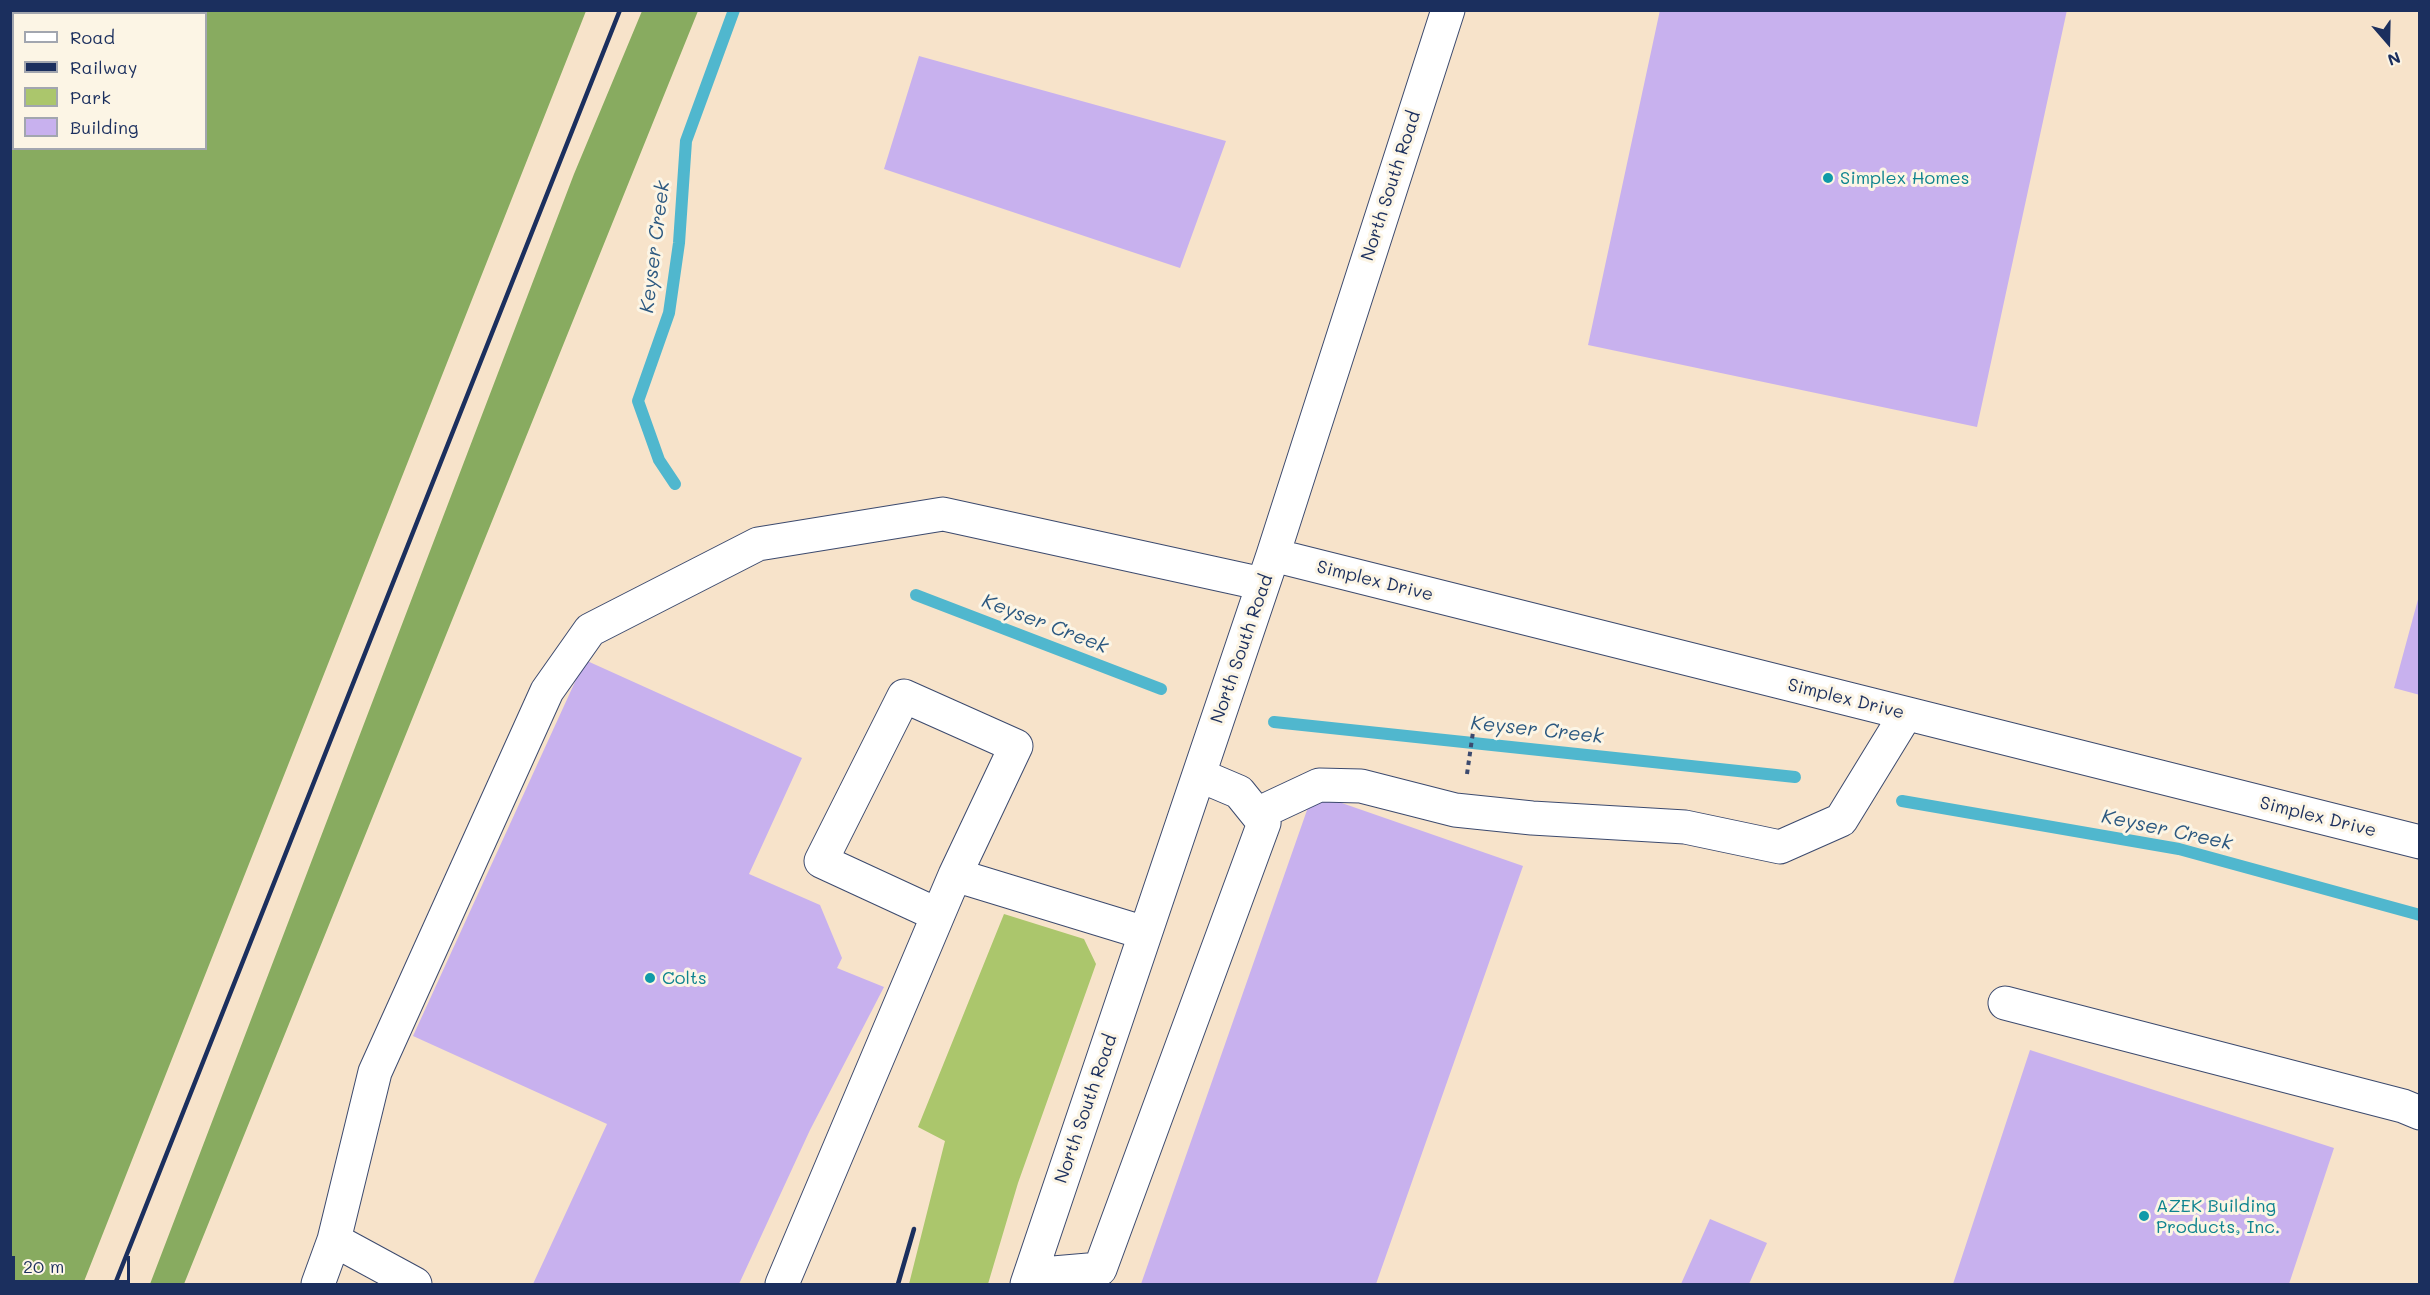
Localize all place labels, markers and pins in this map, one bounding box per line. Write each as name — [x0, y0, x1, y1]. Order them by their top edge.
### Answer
place label: Simplex Homes — [1840, 167, 1969, 189]
marker: Simplex Homes — [1821, 171, 1835, 185]
place label: Colts — [662, 967, 707, 989]
marker: Colts — [643, 971, 657, 985]
place label: AZEK Building Products, Inc. — [2156, 1195, 2280, 1238]
marker: AZEK Building Products, Inc. — [2137, 1209, 2151, 1223]

